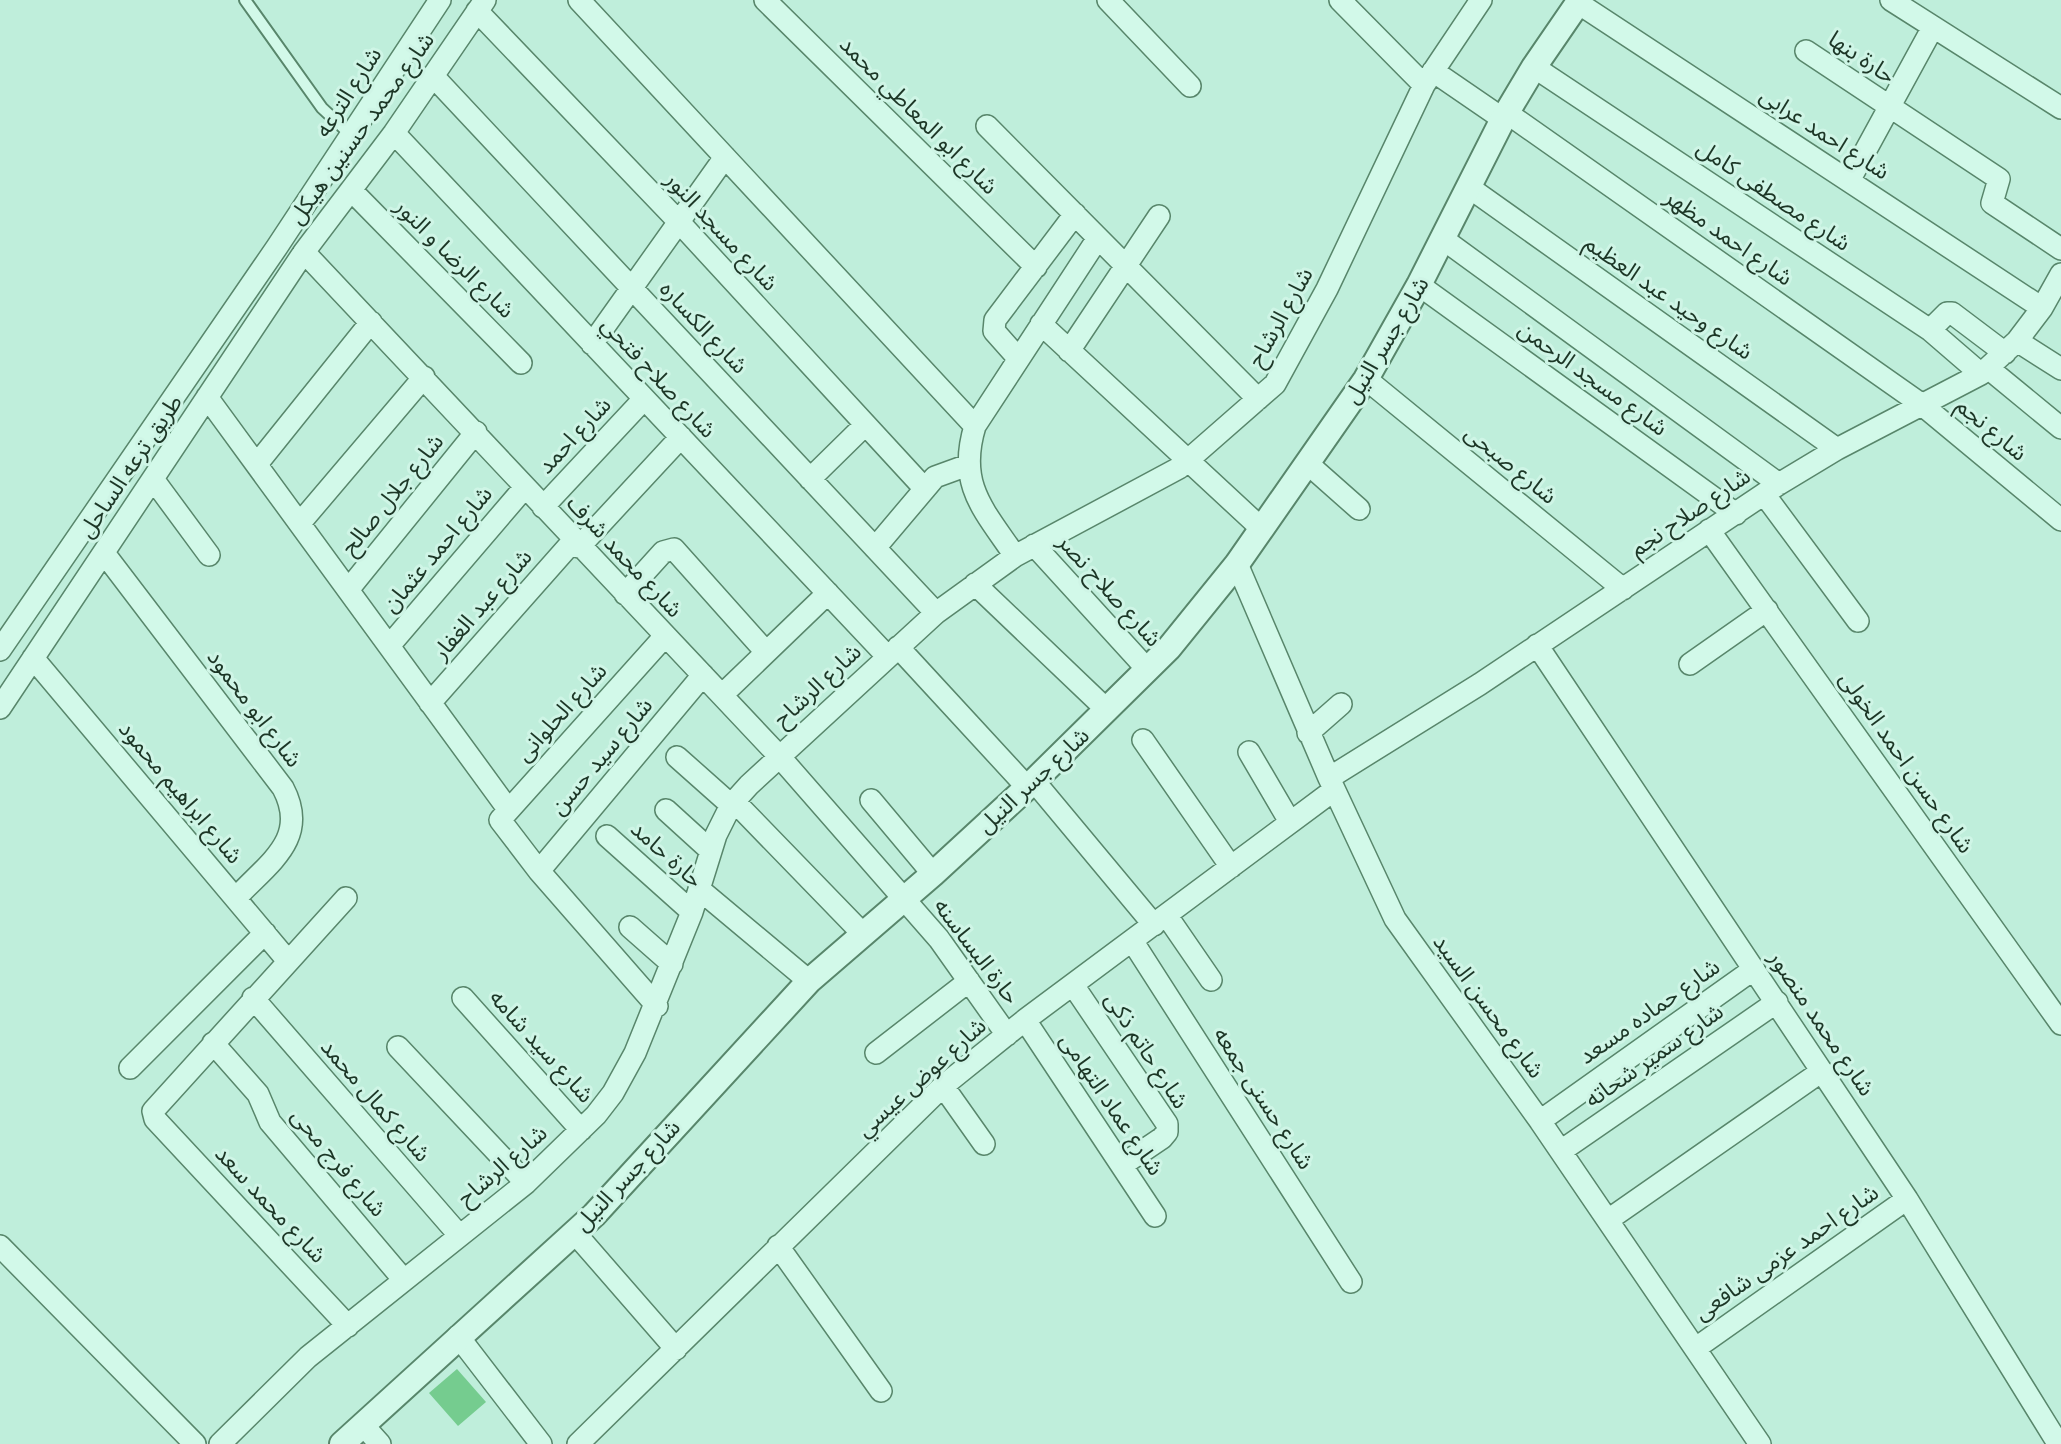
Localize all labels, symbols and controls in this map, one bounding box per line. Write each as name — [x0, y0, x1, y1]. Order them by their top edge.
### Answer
street label: حارة بنها — [1822, 23, 1902, 90]
street label: شارع محمد حسنين هيكل — [280, 25, 442, 231]
street label: شارع ابو المعاطي محمد — [832, 29, 1005, 202]
street label: شارع الترعه — [307, 41, 390, 144]
street label: شارع احمد عرابى — [1753, 79, 1896, 188]
street label: شارع مصطفى كامل — [1690, 132, 1857, 259]
street label: شارع مسجد النور — [657, 163, 786, 299]
street label: شارع احمد مظهر — [1657, 180, 1800, 294]
street label: شارع الرضا و النور — [386, 190, 522, 326]
street label: شارع وحيد عبد العظيم — [1578, 227, 1760, 368]
street label: شارع الرشاح — [1239, 261, 1321, 373]
street label: شارع جسر النيل — [1335, 270, 1437, 410]
street label: شارع الكساره — [652, 273, 755, 381]
street label: شارع صلاح فتحي — [593, 309, 724, 446]
street label: شارع مسجد الرحمن — [1511, 313, 1674, 444]
street label: طريق ترعه الساحل — [70, 388, 189, 544]
street label: شارع احمد — [530, 389, 619, 481]
street label: شارع نجم — [1949, 390, 2035, 469]
street label: شارع صبحى — [1457, 417, 1564, 512]
street label: شارع جلال صالح — [333, 427, 452, 562]
street label: شارع صلاح نجم — [1623, 460, 1757, 565]
street label: شارع احمد عثمان — [374, 479, 500, 620]
street label: شارع محمد شرف — [559, 488, 690, 625]
street label: شارع صلاح نصر — [1049, 526, 1170, 654]
street label: شارع عبد الغفار — [424, 542, 540, 668]
street label: شارع الرشاح — [766, 636, 869, 735]
street label: شارع ابو محمود — [199, 642, 310, 774]
street label: شارع الحلوانى — [508, 656, 615, 769]
street label: شارع حسن احمد الخولى — [1831, 664, 1982, 860]
street label: شارع سيد حسن — [542, 690, 661, 822]
street label: شارع ابراهيم محمود — [111, 713, 251, 871]
street label: شارع جسر النيل — [970, 720, 1097, 841]
street label: حارة حامد — [625, 813, 710, 894]
street label: حارة البساسنه — [927, 891, 1027, 1010]
street label: شارع محسن السيد — [1425, 927, 1552, 1085]
street label: شارع محمد منصور — [1760, 943, 1883, 1103]
street label: شارع حماده مسعد — [1572, 950, 1727, 1072]
street label: شارع سيد شامه — [482, 982, 602, 1110]
street label: شارع حاتم ذكى — [1096, 985, 1197, 1115]
street label: شارع سمير شحاته — [1578, 995, 1730, 1116]
street label: شارع عوض عيسي — [849, 1010, 994, 1145]
street label: شارع حسنى جمعه — [1205, 1021, 1322, 1176]
street label: شارع عماد التهامى — [1052, 1026, 1172, 1182]
street label: شارع كمال محمد — [313, 1031, 438, 1169]
street label: شارع فرج محى — [283, 1100, 394, 1224]
street label: شارع جسر النيل — [567, 1112, 688, 1239]
street label: شارع الرشاح — [450, 1117, 555, 1214]
street label: شارع محمد سعد — [207, 1138, 334, 1271]
street label: شارع احمد عزمى شافعى — [1687, 1176, 1885, 1329]

